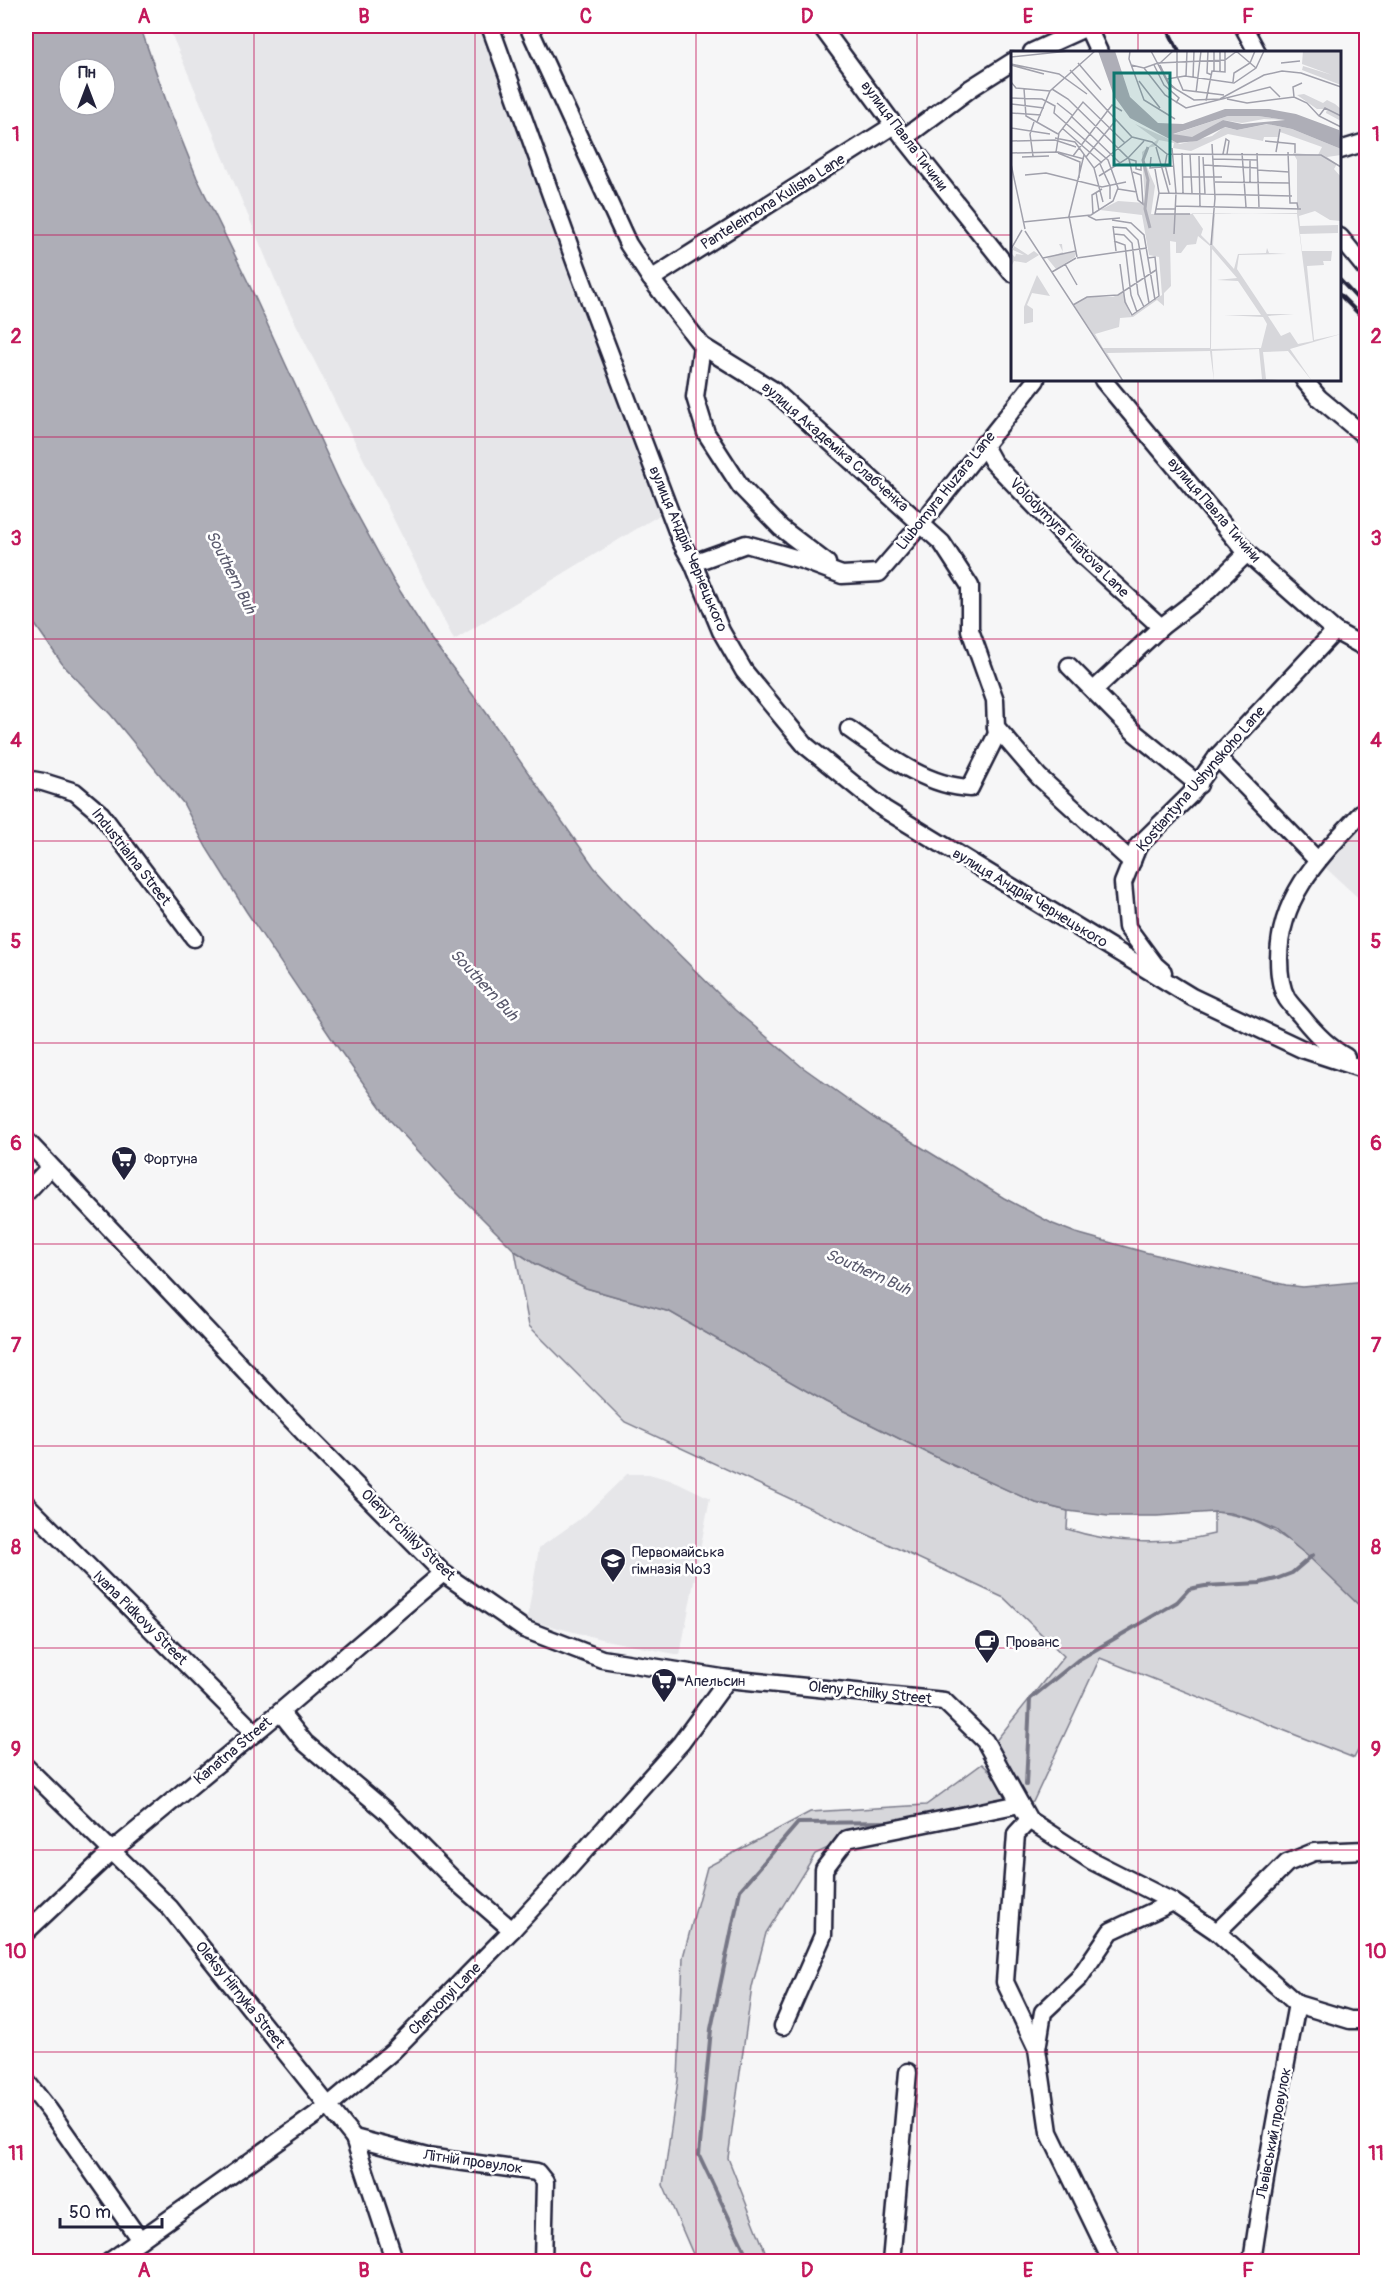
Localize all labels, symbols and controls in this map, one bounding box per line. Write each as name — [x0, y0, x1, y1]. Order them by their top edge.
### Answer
text: A — [138, 4, 151, 29]
text: B — [358, 4, 370, 29]
text: C — [580, 4, 592, 29]
text: D — [801, 4, 814, 29]
text: E — [1023, 4, 1034, 29]
text: F — [1242, 4, 1254, 29]
inset map — [1011, 51, 1341, 381]
north arrow — [57, 57, 117, 117]
text: Пн — [78, 63, 96, 83]
street label: вулиця Павла Тичини — [856, 77, 952, 195]
text: 1 — [12, 122, 20, 147]
text: 1 — [1372, 122, 1380, 147]
street label: Panteleimona Kulisha Lane — [697, 149, 849, 254]
text: 2 — [10, 324, 22, 349]
text: 2 — [1370, 324, 1382, 349]
street label: вулиця Академіка Слабченка — [757, 378, 913, 516]
street label: Liubomyra Huzara Lane — [892, 427, 1000, 554]
street label: вулиця Павла Тичини — [1163, 454, 1265, 567]
street label: вулиця Андрія Чернецького — [644, 463, 732, 635]
street label: Volodymyra Filatova Lane — [1005, 474, 1133, 602]
text: 3 — [10, 526, 22, 551]
text: 3 — [1370, 526, 1382, 551]
water label: Southern Buh — [202, 527, 261, 618]
street label: Kostiantyna Ushynskoho Lane — [1132, 702, 1270, 856]
text: 4 — [10, 728, 22, 753]
text: 4 — [1370, 728, 1382, 753]
street label: Industrialna Street — [87, 805, 175, 910]
street label: вулиця Андрія Чернецького — [949, 844, 1111, 952]
text: 5 — [11, 929, 22, 954]
text: 5 — [1371, 929, 1382, 954]
water label: Southern Buh — [446, 945, 523, 1026]
text: 6 — [10, 1131, 22, 1156]
text: 6 — [1370, 1131, 1382, 1156]
supermarket icon: Фортуна — [109, 1144, 139, 1182]
place label: Фортуна — [144, 1150, 198, 1169]
water label: Southern Buh — [823, 1244, 915, 1300]
text: 7 — [11, 1333, 22, 1358]
text: 7 — [1371, 1333, 1382, 1358]
street label: Oleny Pchilky Street — [357, 1485, 460, 1586]
text: 8 — [11, 1535, 21, 1560]
text: 8 — [1371, 1535, 1381, 1560]
place label: Первомайська гімназія №3 — [632, 1543, 724, 1579]
school or university icon: Первомайська гімназія №3 — [598, 1546, 628, 1584]
street label: Ivana Pidkovy Street — [89, 1567, 192, 1670]
cafe icon: Прованс — [972, 1627, 1002, 1665]
place label: Прованс — [1006, 1633, 1060, 1652]
supermarket icon: Апельсин — [649, 1666, 679, 1704]
place label: Апельсин — [684, 1672, 745, 1691]
street label: Oleny Pchilky Street — [807, 1677, 934, 1709]
street label: Kanatna Street — [190, 1712, 277, 1789]
text: 9 — [11, 1737, 21, 1762]
text: 9 — [1371, 1737, 1381, 1762]
street label: Oleksy Hirnyka Street — [191, 1938, 290, 2053]
text: 10 — [5, 1939, 27, 1964]
text: 10 — [1365, 1939, 1387, 1964]
street label: Chervonyi Lane — [405, 1958, 486, 2039]
street label: Львівський провулок — [1252, 2066, 1296, 2201]
text: 11 — [8, 2141, 24, 2166]
text: 11 — [1368, 2141, 1384, 2166]
street label: Літній провулок — [421, 2145, 524, 2178]
scale bar — [60, 2191, 162, 2229]
text: 50 m — [69, 2201, 111, 2224]
text: A — [138, 2258, 151, 2283]
text: B — [358, 2258, 370, 2283]
text: C — [580, 2258, 592, 2283]
text: D — [801, 2258, 814, 2283]
text: E — [1023, 2258, 1034, 2283]
text: F — [1242, 2258, 1254, 2283]

